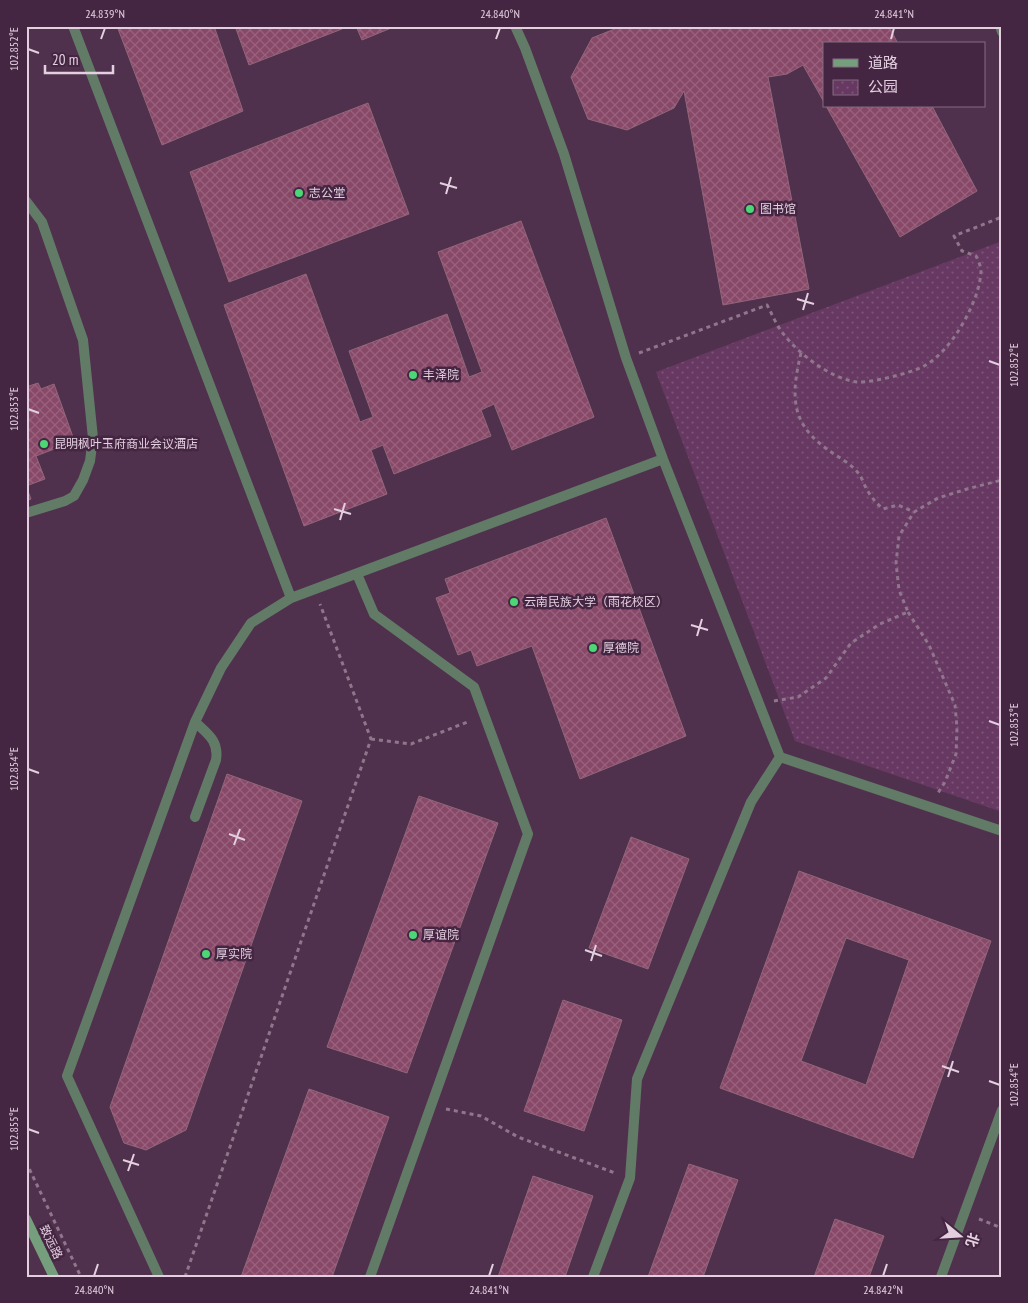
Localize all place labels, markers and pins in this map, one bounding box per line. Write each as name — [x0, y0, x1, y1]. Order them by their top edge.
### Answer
place label: 志公堂 — [309, 185, 345, 200]
marker: 志公堂 — [293, 187, 305, 199]
place label: 图书馆 — [760, 201, 796, 216]
marker: 图书馆 — [744, 203, 756, 215]
place label: 丰泽院 — [423, 367, 459, 382]
marker: 丰泽院 — [407, 369, 419, 381]
place label: 昆明枫叶玉府商业会议酒店 — [54, 436, 198, 451]
marker: 昆明枫叶玉府商业会议酒店 — [38, 438, 50, 450]
place label: 云南民族大学（雨花校区） — [524, 594, 668, 609]
marker: 云南民族大学（雨花校区） — [508, 596, 520, 608]
place label: 厚德院 — [603, 640, 639, 655]
marker: 厚德院 — [587, 642, 599, 654]
place label: 厚谊院 — [423, 927, 459, 942]
marker: 厚谊院 — [407, 929, 419, 941]
place label: 厚实院 — [216, 946, 252, 961]
marker: 厚实院 — [200, 948, 212, 960]

